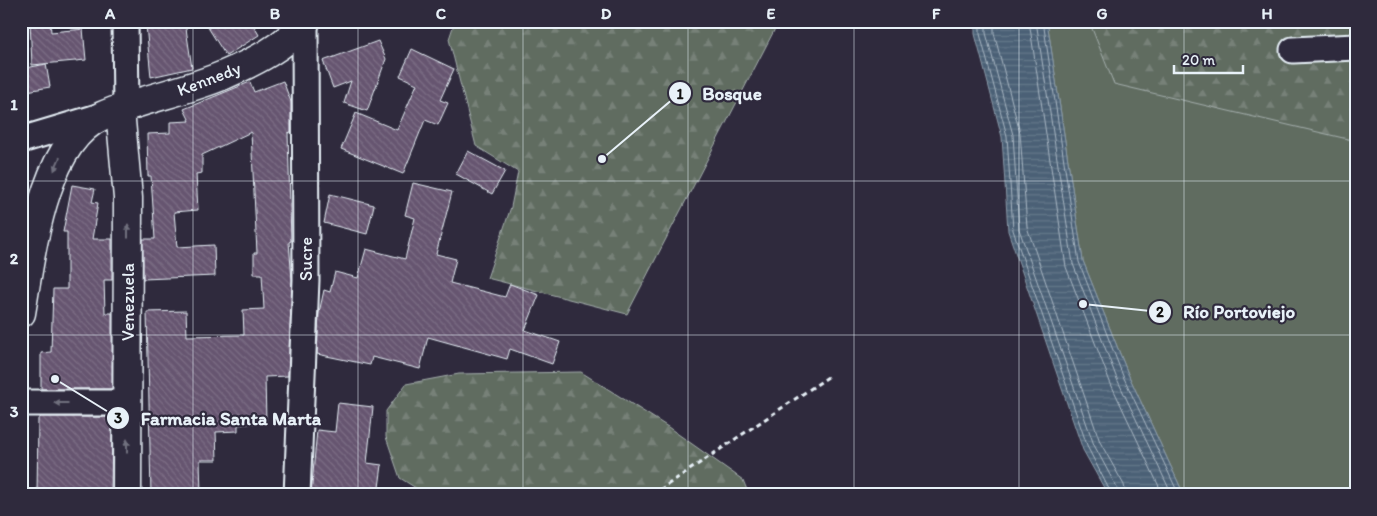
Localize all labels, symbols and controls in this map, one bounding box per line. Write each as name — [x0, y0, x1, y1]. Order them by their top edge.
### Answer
text: A — [104, 4, 116, 23]
text: B — [270, 4, 281, 23]
text: C — [436, 4, 447, 23]
text: D — [601, 4, 612, 23]
text: E — [767, 4, 776, 23]
text: F — [932, 4, 941, 23]
text: G — [1096, 4, 1108, 23]
text: H — [1261, 4, 1273, 23]
scale bar — [1174, 42, 1243, 74]
text: 20 m — [1182, 51, 1216, 69]
street label: Kennedy — [174, 57, 245, 101]
callout: Bosque — [667, 76, 772, 110]
text: Bosque — [702, 82, 762, 105]
text: 1 — [677, 85, 684, 103]
text: 1 — [10, 95, 18, 114]
one-way arrow — [52, 157, 60, 171]
one-way arrow — [124, 223, 132, 239]
street label: Sucre — [295, 237, 317, 281]
text: 2 — [10, 249, 19, 268]
street label: Venezuela — [117, 263, 139, 341]
callout: Río Portoviejo — [1148, 295, 1304, 329]
text: Río Portoviejo — [1183, 300, 1295, 323]
text: 2 — [1156, 303, 1164, 321]
one-way arrow — [53, 399, 69, 407]
callout: Farmacia Santa Marta — [106, 401, 331, 435]
text: 3 — [10, 402, 19, 421]
text: Farmacia Santa Marta — [141, 407, 322, 430]
text: 3 — [114, 409, 122, 427]
one-way arrow — [123, 438, 131, 454]

